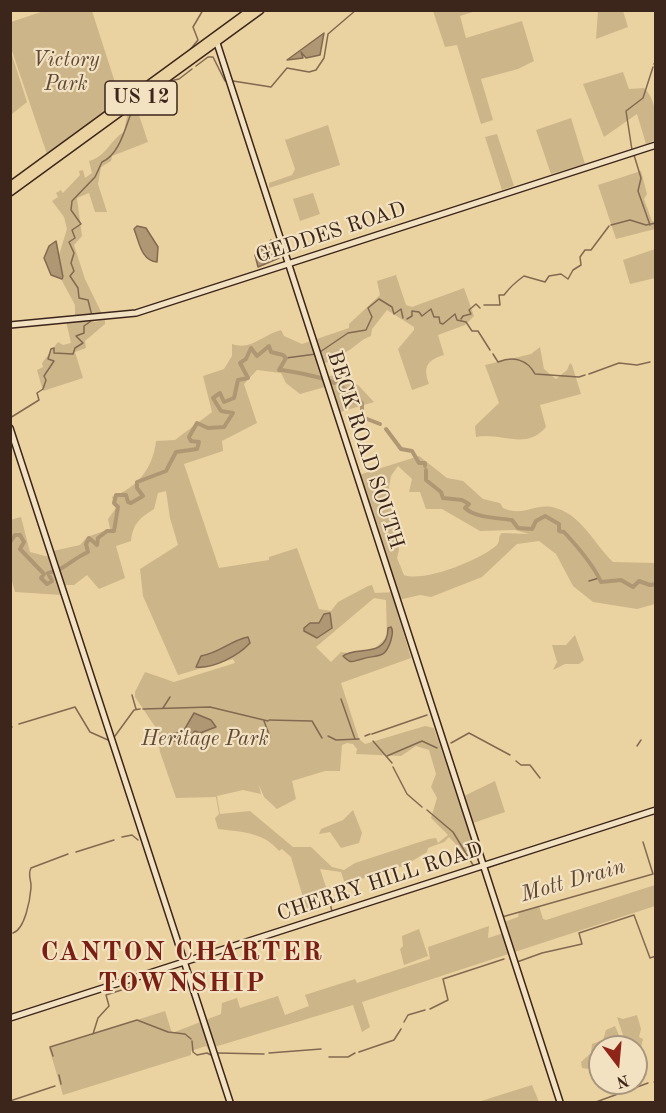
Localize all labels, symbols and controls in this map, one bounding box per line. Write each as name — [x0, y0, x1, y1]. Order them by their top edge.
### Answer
park label: Victory Park — [32, 47, 100, 97]
road number: US 12 — [105, 81, 177, 115]
street label: GEDDES ROAD — [253, 197, 409, 269]
street label: BECK ROAD SOUTH — [321, 348, 409, 552]
park label: Heritage Park — [141, 726, 269, 752]
street label: CHERRY HILL ROAD — [274, 837, 486, 927]
water label: Mott Drain — [518, 853, 628, 909]
district label: CANTON CHARTER TOWNSHIP — [41, 937, 323, 1000]
north arrow — [588, 1035, 648, 1095]
text: N — [614, 1071, 631, 1090]

